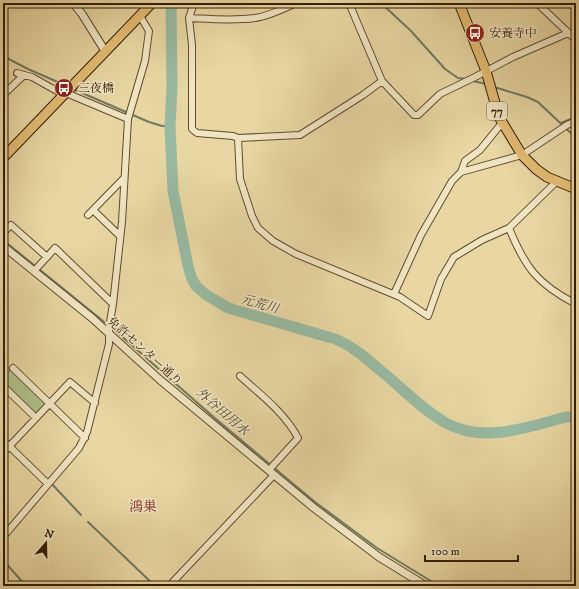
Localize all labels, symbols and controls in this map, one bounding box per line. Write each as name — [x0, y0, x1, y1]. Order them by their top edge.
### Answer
bus stop icon: 安養寺中 — [464, 22, 486, 44]
place label: 安養寺中 — [489, 26, 537, 41]
bus stop icon: 三夜橋 — [53, 77, 75, 99]
place label: 三夜橋 — [78, 81, 114, 96]
road number: 77 — [487, 102, 507, 120]
water label: 元荒川 — [239, 291, 283, 318]
street label: 免許センター通り — [104, 314, 185, 389]
water label: 外谷田用水 — [193, 384, 254, 440]
district label: 鴻巣 — [129, 498, 157, 516]
north arrow — [26, 523, 66, 563]
text: N — [42, 526, 56, 543]
scale bar — [425, 537, 518, 563]
text: 100 m — [431, 544, 460, 559]

